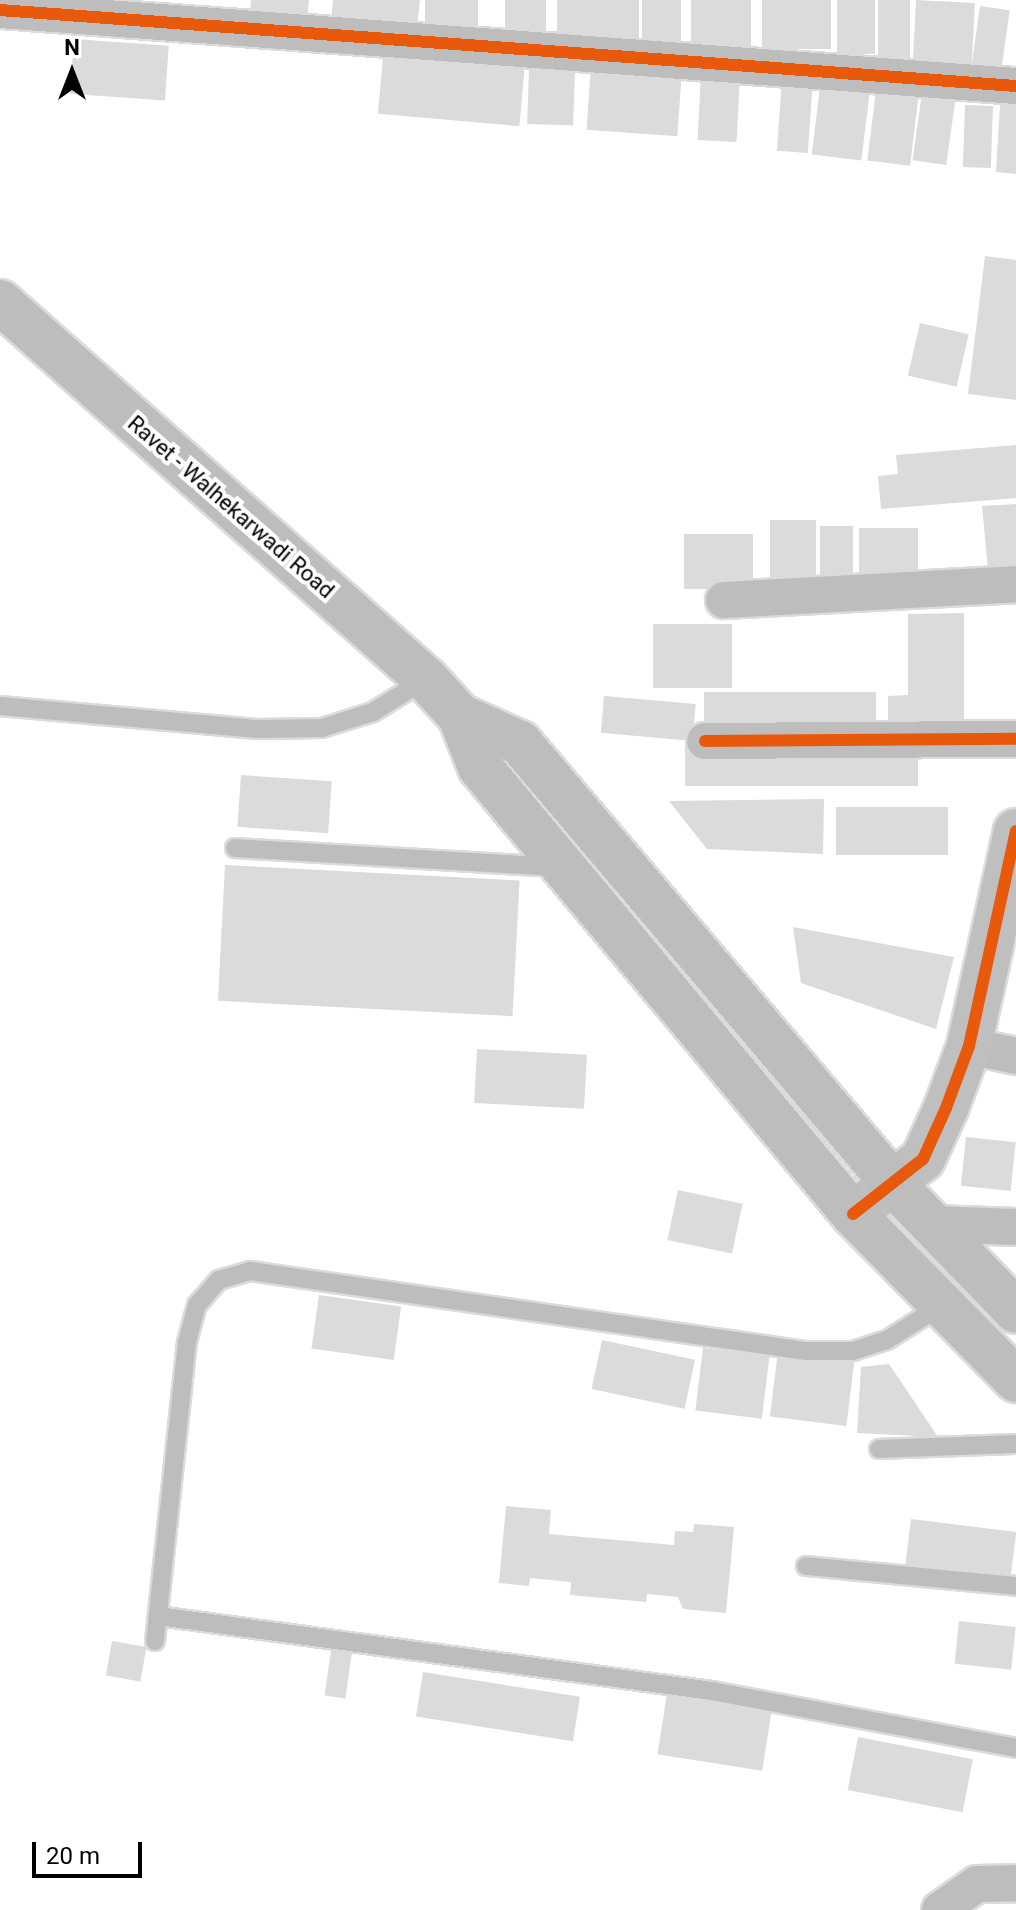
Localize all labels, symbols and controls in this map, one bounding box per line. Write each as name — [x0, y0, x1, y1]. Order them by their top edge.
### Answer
north arrow — [32, 32, 112, 112]
text: N — [64, 35, 80, 60]
street label: Ravet - Walhekarwadi Road — [122, 410, 340, 604]
scale bar — [36, 1826, 146, 1876]
text: 20 m — [46, 1842, 100, 1870]

